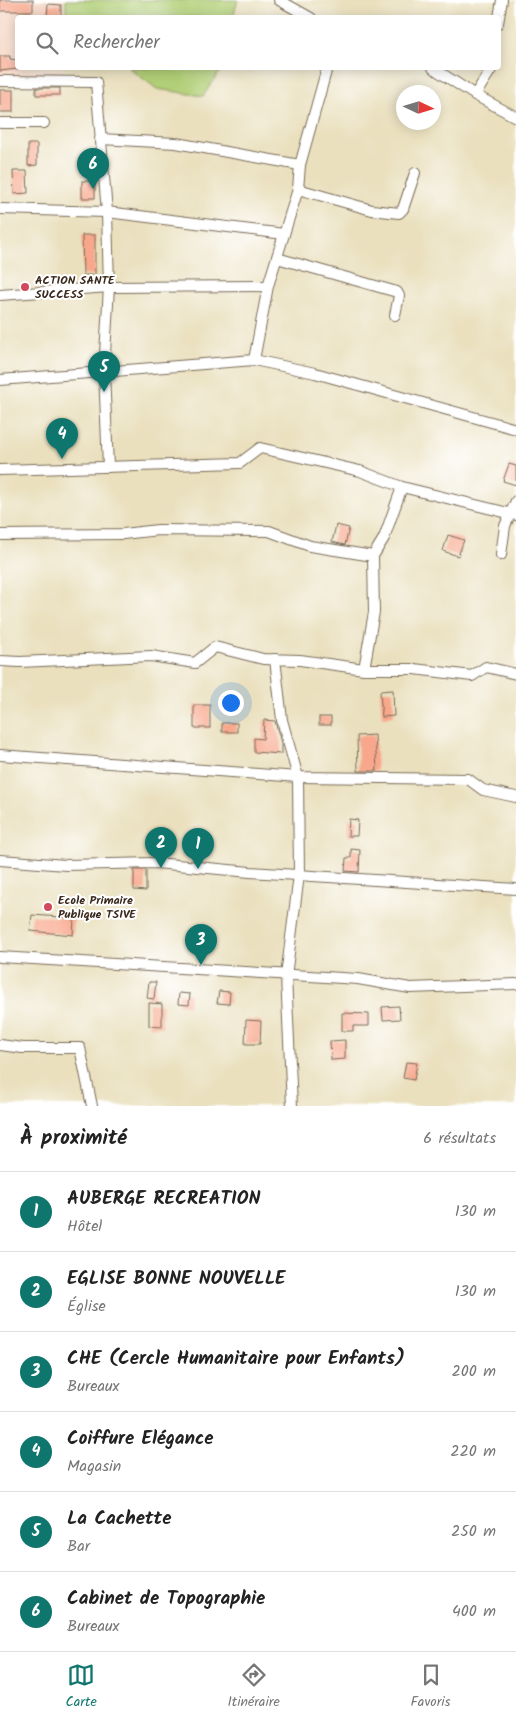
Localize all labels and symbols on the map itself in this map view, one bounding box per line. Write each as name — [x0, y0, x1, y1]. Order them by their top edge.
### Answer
north arrow — [396, 85, 441, 130]
pin: 6 — [77, 148, 109, 189]
place label: ACTION SANTE SUCCESS — [35, 271, 116, 304]
marker: ACTION SANTE SUCCESS — [19, 281, 31, 293]
pin: 5 — [88, 351, 120, 392]
pin: 4 — [46, 418, 78, 459]
your location — [218, 690, 244, 716]
pin: 2 — [145, 827, 177, 868]
pin: 1 — [182, 828, 214, 869]
place label: Ecole Primaire Publique TSIVE — [58, 891, 137, 924]
marker: Ecole Primaire Publique TSIVE — [42, 901, 54, 913]
pin: 3 — [185, 924, 217, 965]

